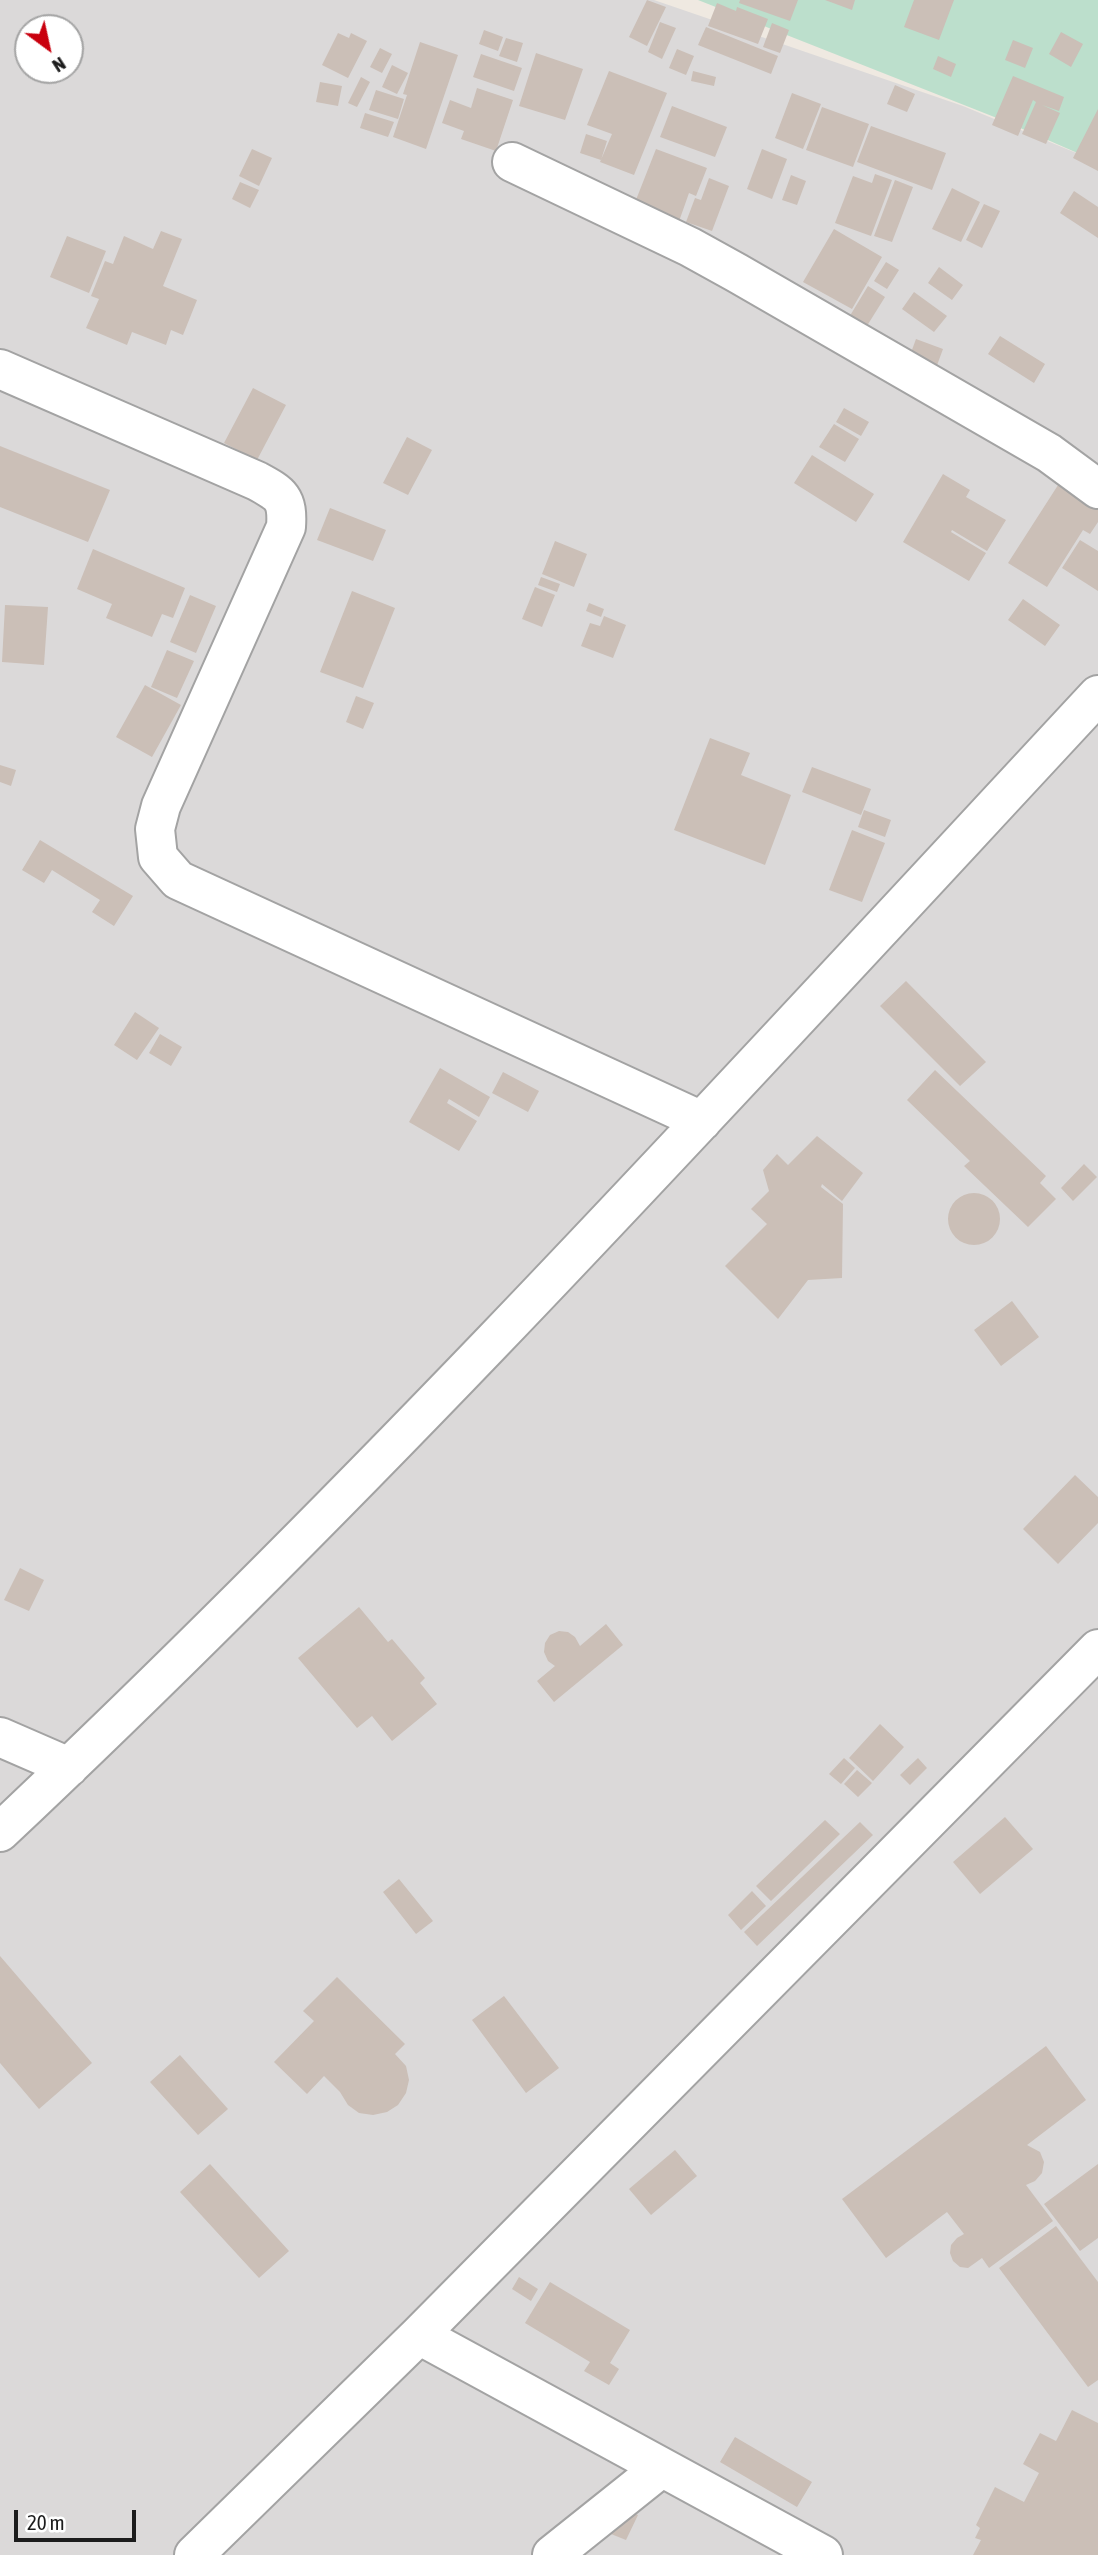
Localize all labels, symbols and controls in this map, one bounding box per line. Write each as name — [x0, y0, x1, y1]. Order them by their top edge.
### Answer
north arrow — [14, 14, 84, 84]
text: N — [49, 53, 70, 77]
scale bar — [18, 2496, 140, 2540]
text: 20 m — [27, 2510, 65, 2534]

